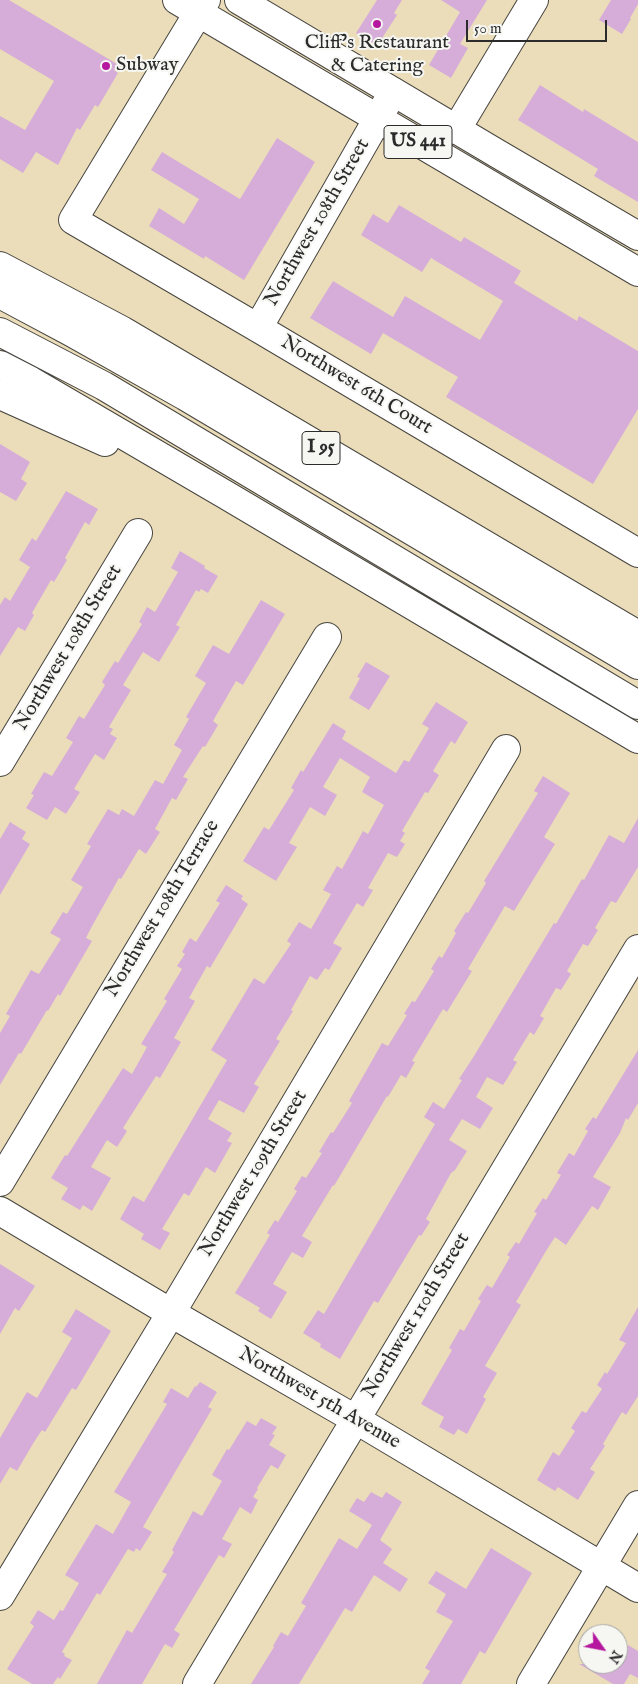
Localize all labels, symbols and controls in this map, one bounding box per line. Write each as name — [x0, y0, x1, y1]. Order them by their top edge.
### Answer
scale bar — [468, 10, 609, 42]
marker: Cliff's Restaurant & Catering — [371, 18, 383, 30]
text: 50 m — [474, 19, 502, 38]
place label: Cliff's Restaurant & Catering — [305, 32, 449, 79]
place label: Subway — [116, 54, 178, 78]
marker: Subway — [100, 60, 112, 72]
road number: US 441 — [384, 125, 452, 158]
street label: Northwest 108th Street — [260, 135, 376, 311]
street label: Northwest 6th Court — [276, 331, 436, 441]
road number: I 95 — [302, 432, 340, 464]
street label: Northwest 108th Street — [10, 561, 128, 735]
street label: Northwest 108th Terrace — [101, 816, 225, 1002]
street label: Northwest 109th Street — [195, 1086, 313, 1262]
street label: Northwest 110th Street — [358, 1229, 476, 1403]
street label: Northwest 5th Avenue — [234, 1343, 404, 1455]
north arrow — [578, 1624, 628, 1674]
text: N — [604, 1647, 626, 1667]

